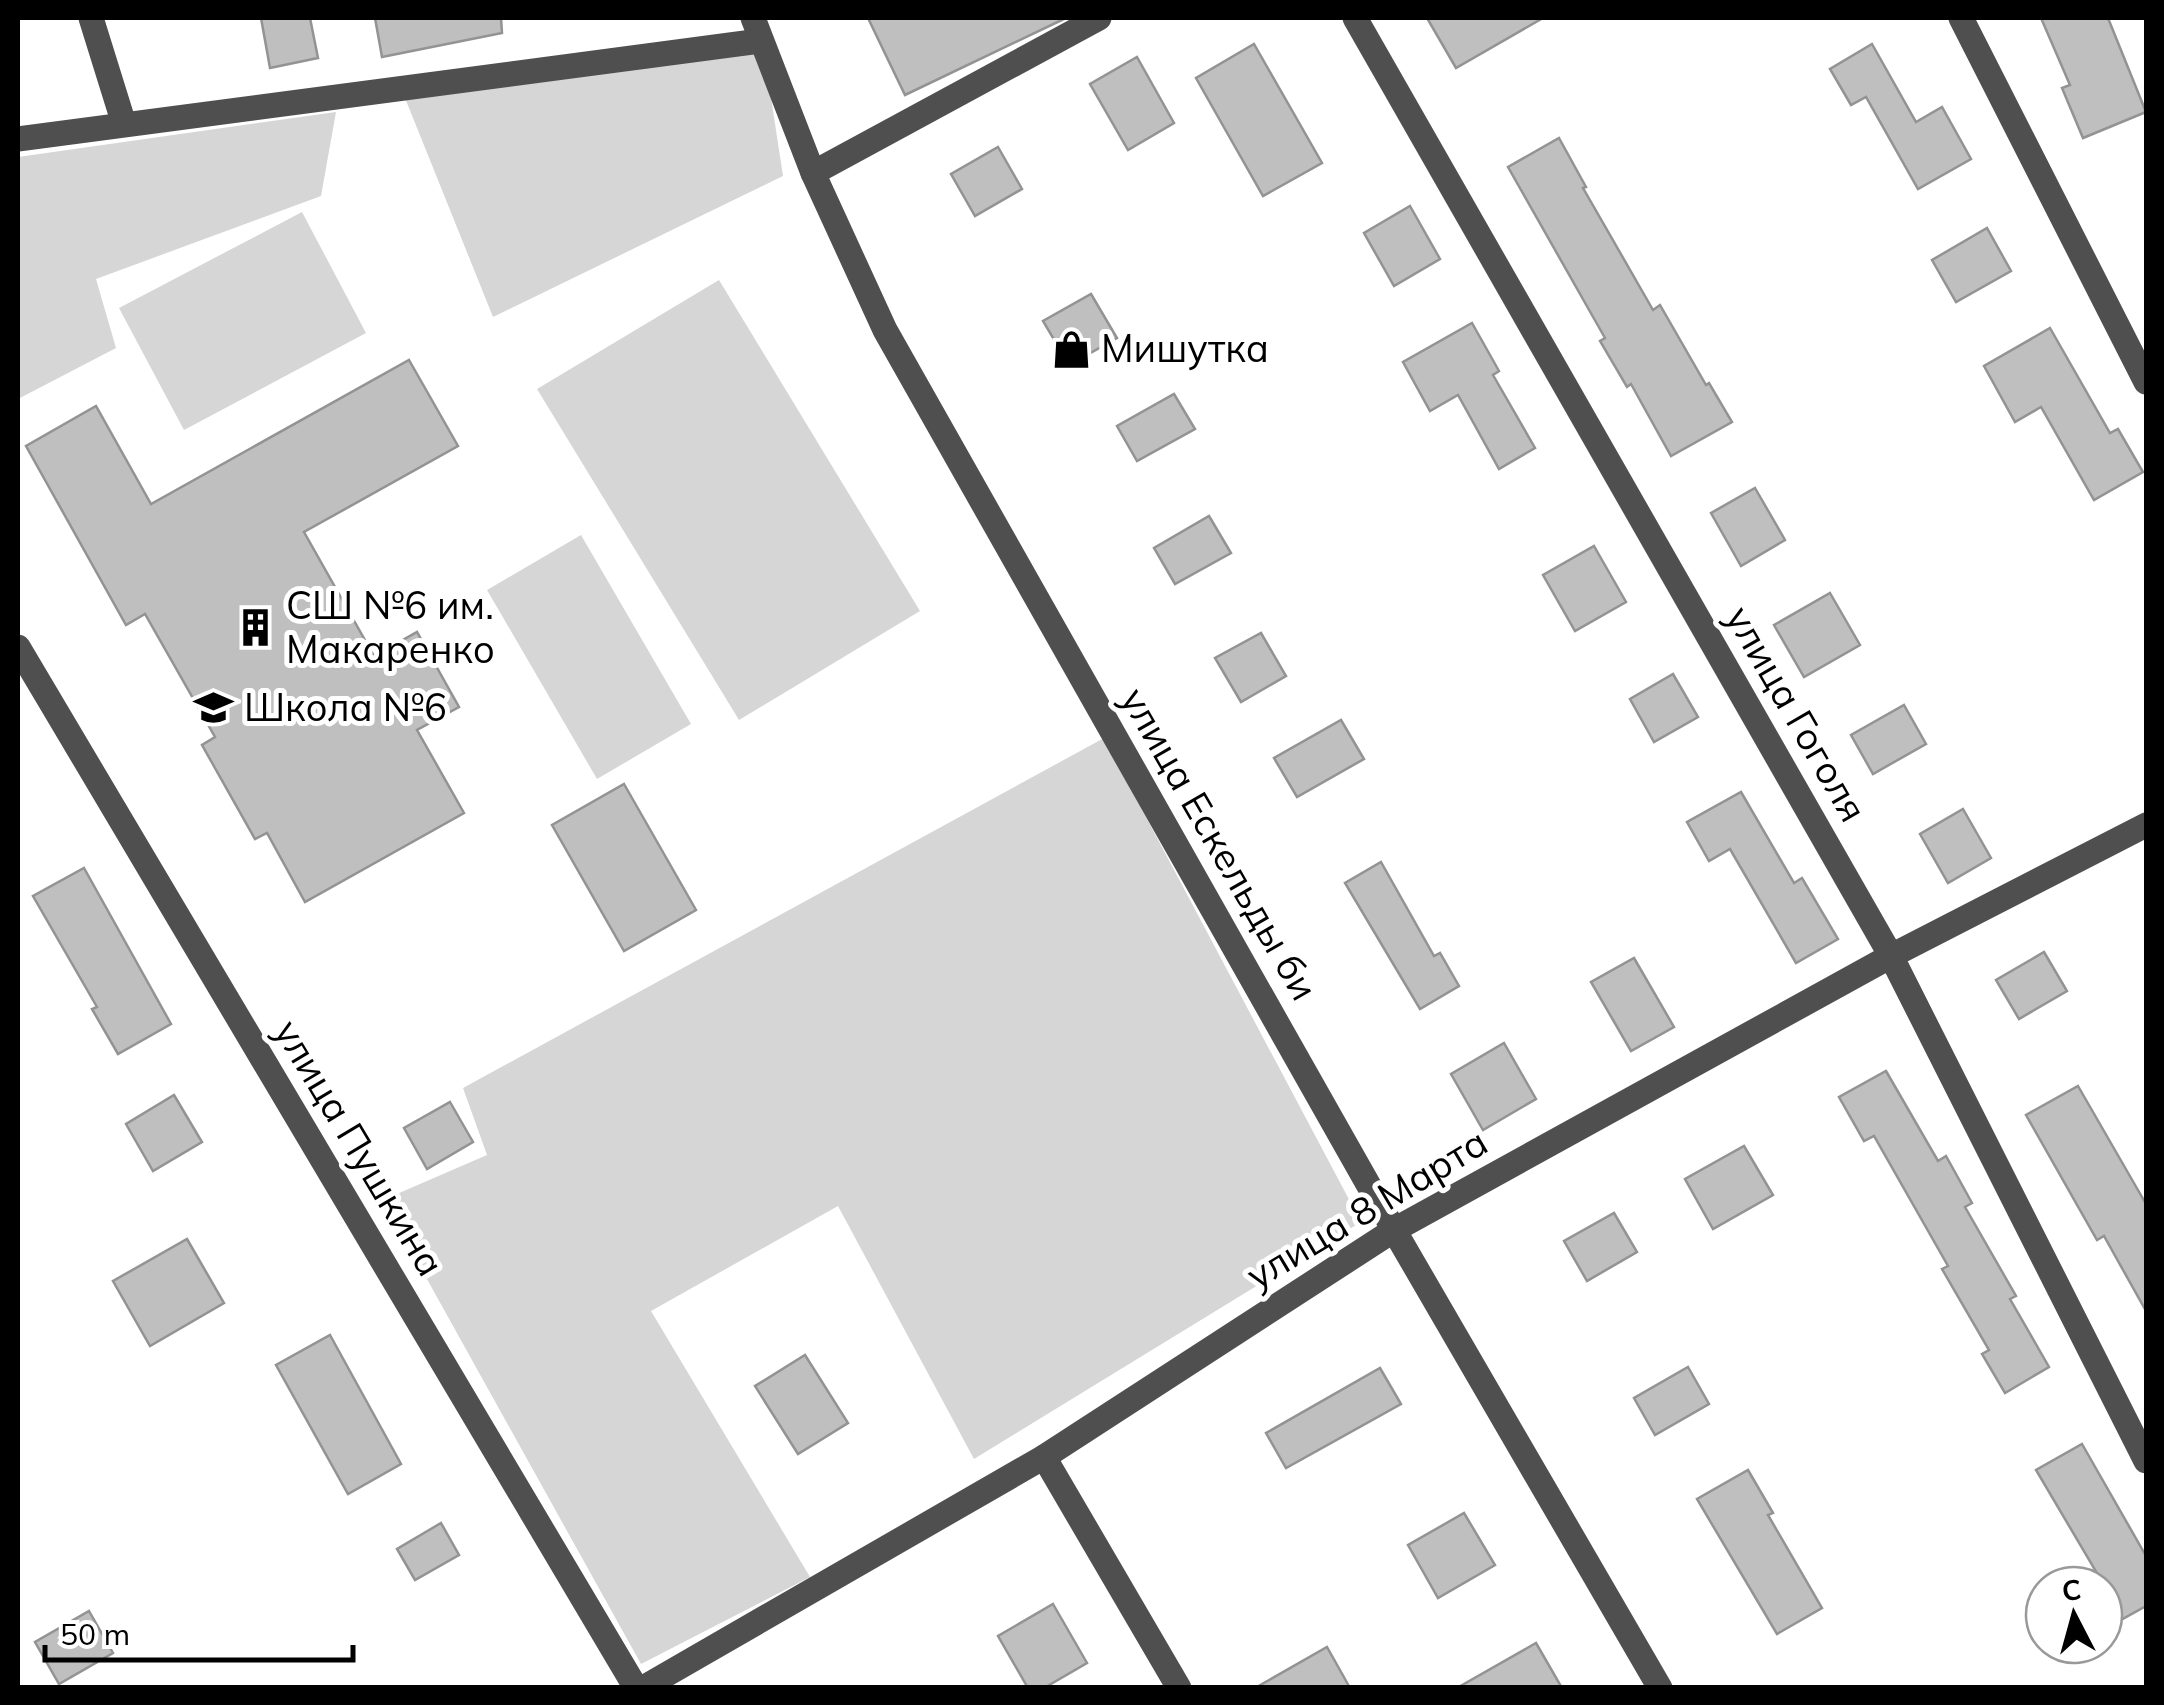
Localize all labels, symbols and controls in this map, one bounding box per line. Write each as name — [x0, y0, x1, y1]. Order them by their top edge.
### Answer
place label: Мишутка — [1101, 324, 1269, 372]
shop icon: Мишутка — [1050, 328, 1092, 370]
place label: СШ №6 им. Макаренко — [286, 581, 495, 673]
street label: улица Гоголя — [1716, 597, 1878, 830]
building icon: СШ №6 им. Макаренко — [235, 607, 277, 649]
street label: улица Ескельды би — [1111, 679, 1329, 1008]
place label: Школа №6 — [244, 683, 447, 731]
school or university icon: Школа №6 — [193, 687, 235, 729]
street label: улица Пушкина — [265, 1011, 455, 1284]
street label: улица 8 Марта — [1237, 1117, 1496, 1299]
north arrow — [2024, 1565, 2124, 1665]
text: С — [2060, 1571, 2083, 1608]
scale bar — [45, 1600, 352, 1662]
text: 50 m — [60, 1615, 130, 1653]

